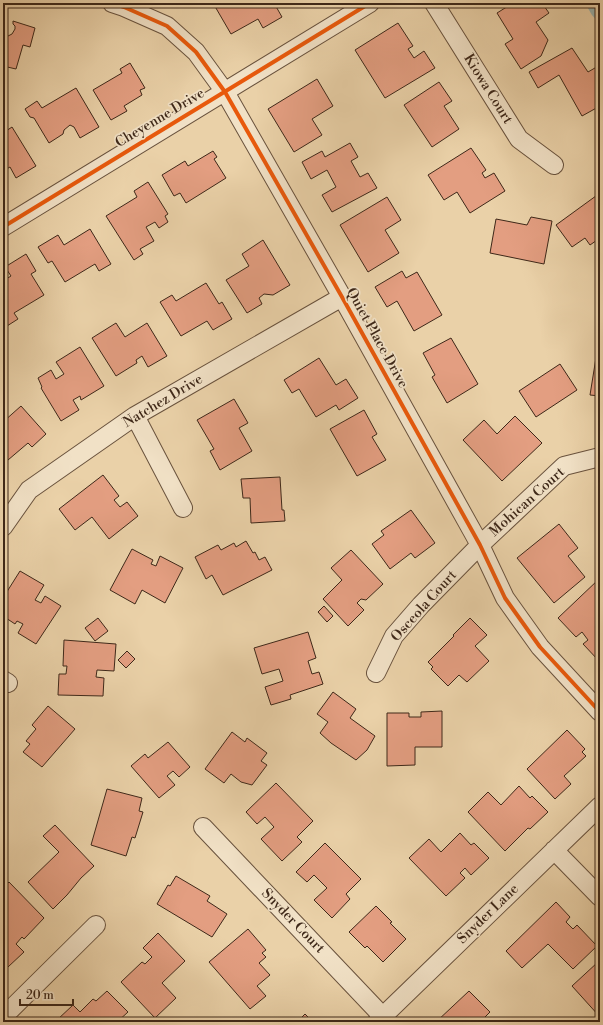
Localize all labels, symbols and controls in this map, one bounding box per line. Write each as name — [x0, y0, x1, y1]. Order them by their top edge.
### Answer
street label: Kiowa Court — [459, 51, 517, 127]
street label: Cheyenne Drive — [112, 84, 208, 152]
street label: Quiet Place Drive — [342, 285, 412, 391]
street label: Natchez Drive — [120, 370, 206, 432]
street label: Mohican Court — [486, 463, 569, 541]
street label: Osceola Court — [387, 566, 461, 645]
street label: Snyder Lane — [453, 880, 523, 948]
street label: Snyder Court — [257, 885, 329, 957]
scale bar — [20, 981, 73, 1007]
text: 20 m — [26, 988, 54, 1003]

